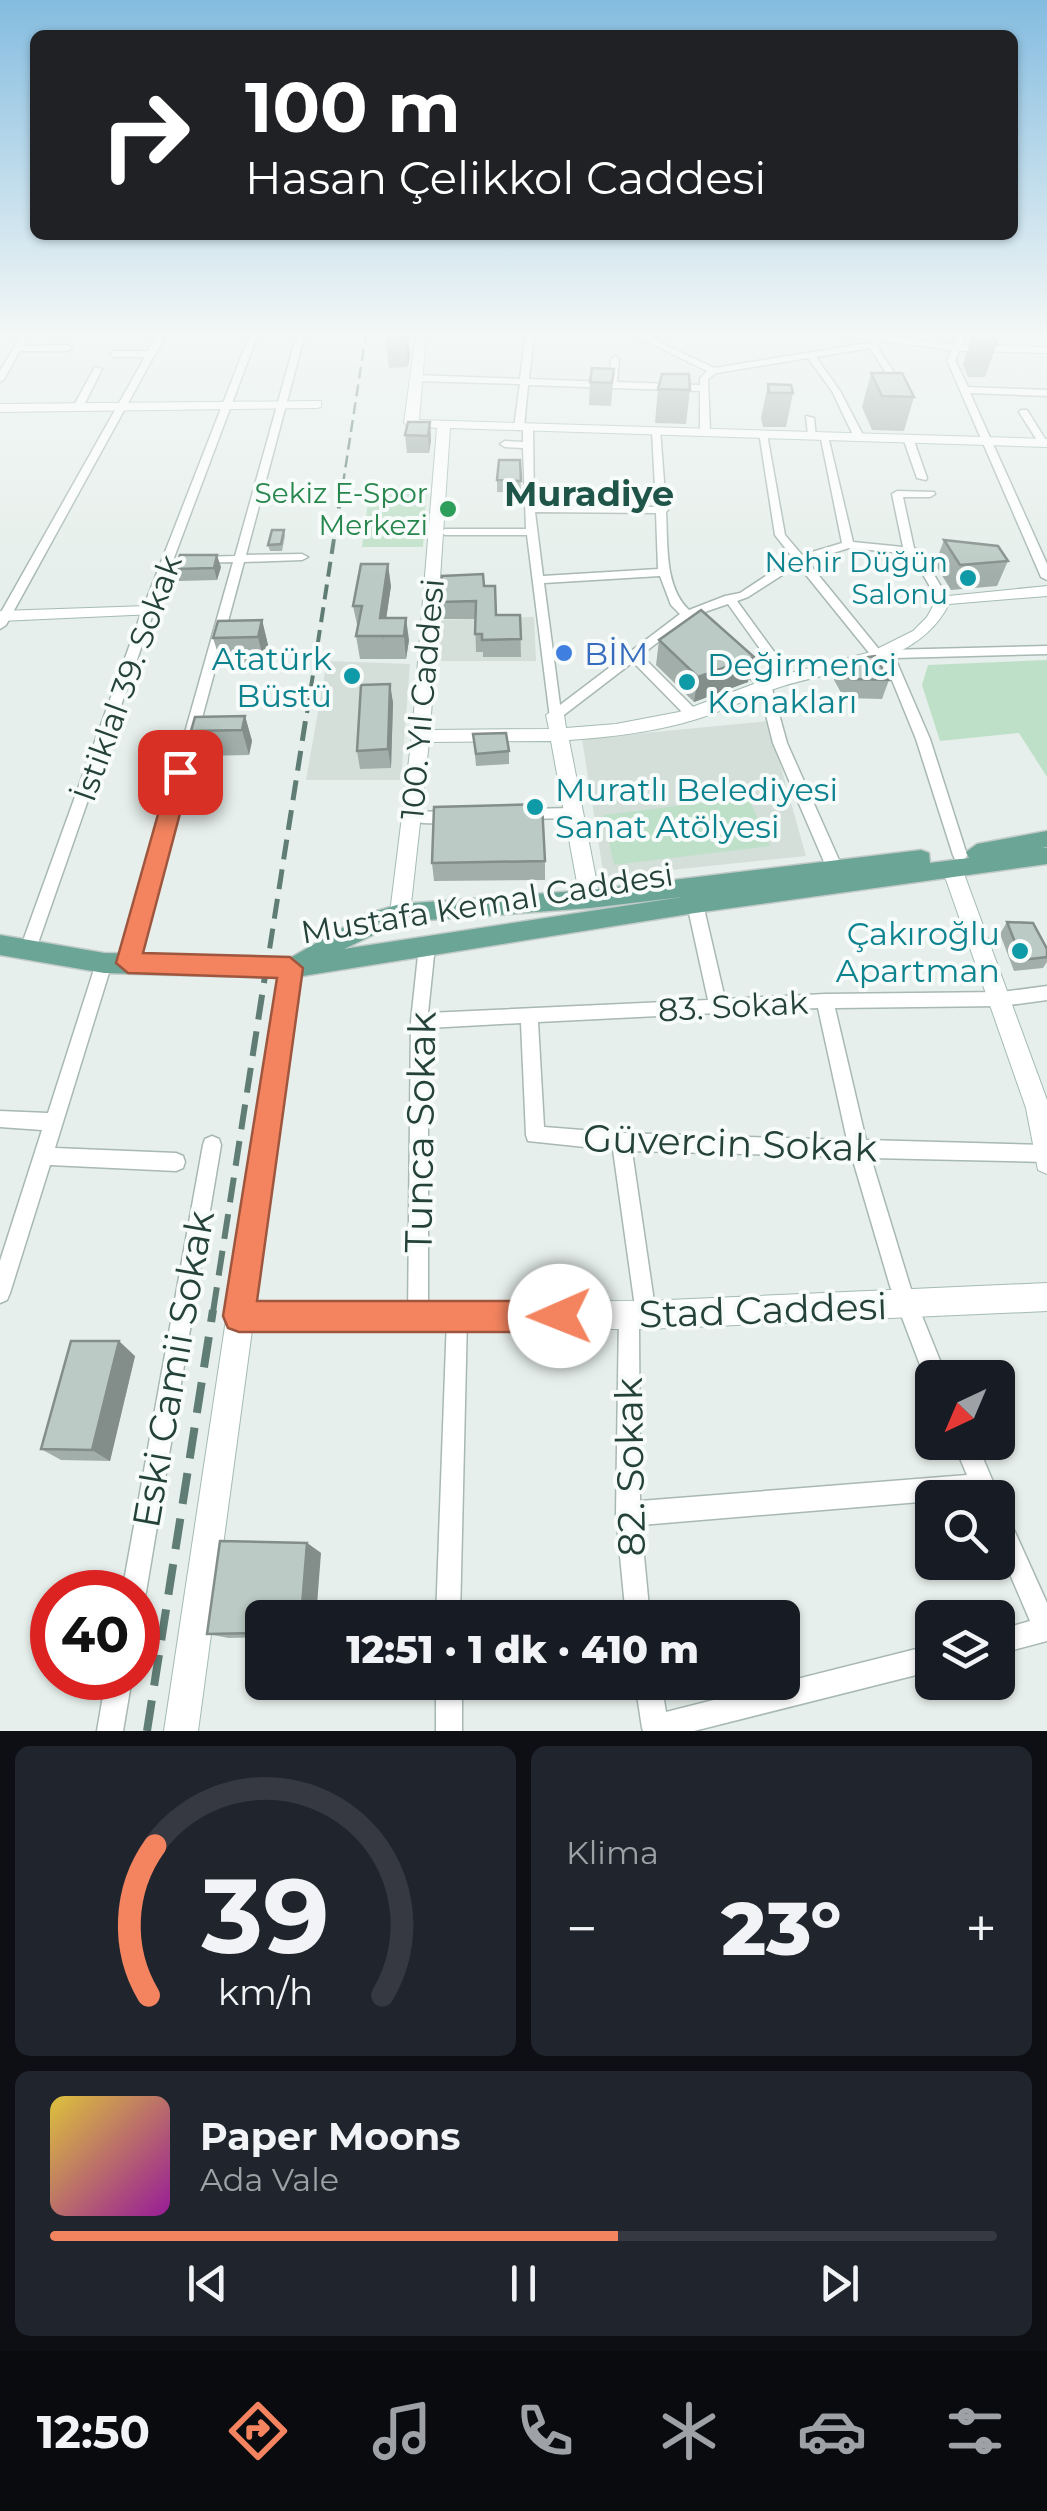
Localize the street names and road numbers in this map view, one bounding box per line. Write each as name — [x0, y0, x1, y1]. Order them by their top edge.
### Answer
street label: İstiklal 39. Sokak — [64, 549, 190, 807]
street label: 100. Yıl Caddesi — [392, 577, 452, 821]
street label: Mustafa Kemal Caddesi — [298, 854, 676, 952]
street label: 83. Sokak — [657, 983, 809, 1029]
street label: Tunca Sokak — [394, 1011, 446, 1253]
street label: Güvercin Sokak — [582, 1114, 878, 1172]
street label: Eski Camii Sokak — [122, 1207, 224, 1531]
street label: Stad Caddesi — [638, 1282, 888, 1338]
street label: 82. Sokak — [605, 1377, 655, 1557]

